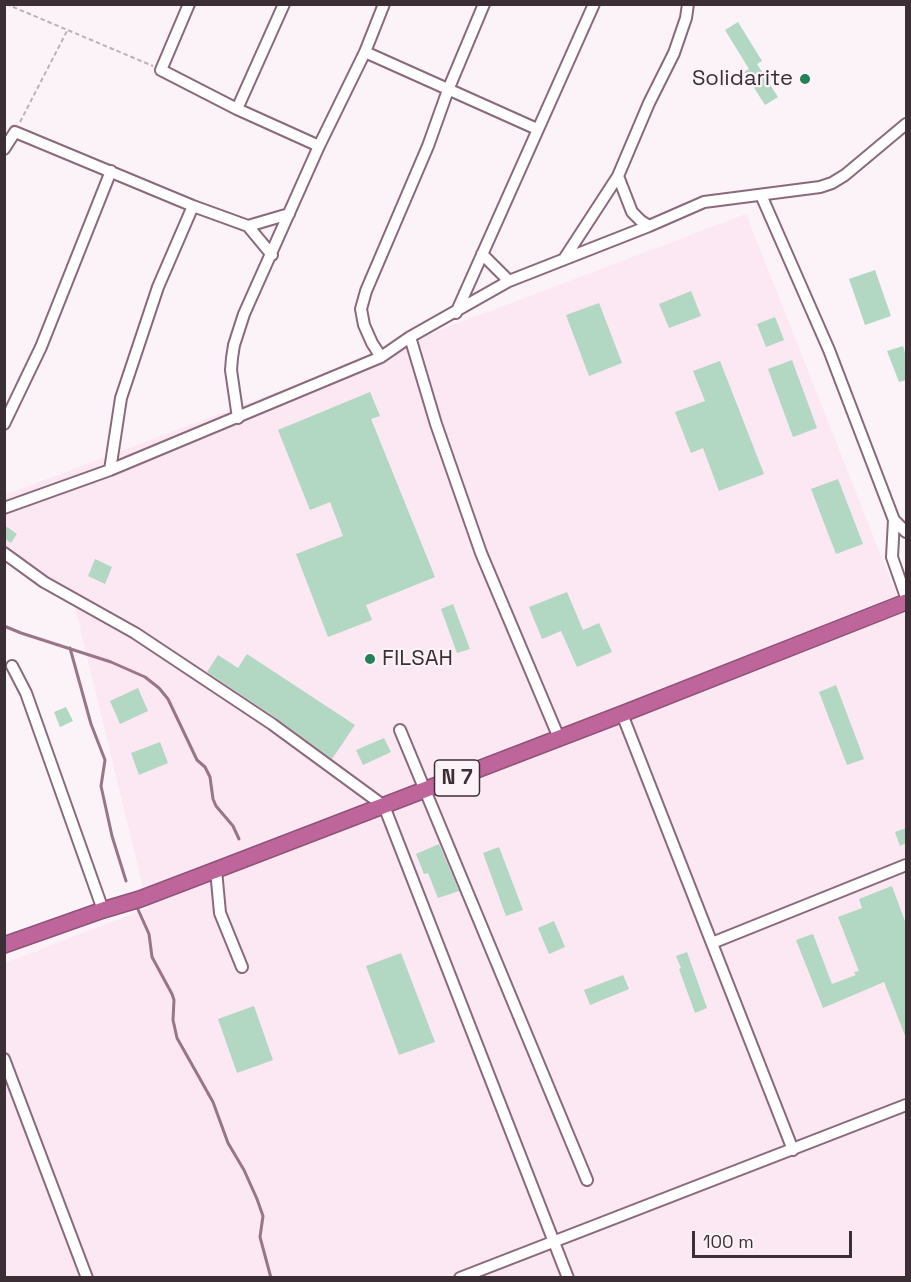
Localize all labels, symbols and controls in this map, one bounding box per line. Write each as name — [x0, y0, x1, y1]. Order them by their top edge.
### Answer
place label: Solidarite — [692, 66, 793, 92]
marker: Solidarite — [798, 72, 812, 86]
place label: FILSAH — [382, 646, 453, 672]
marker: FILSAH — [363, 652, 377, 666]
road number: N 7 — [434, 760, 480, 796]
scale bar — [695, 1219, 856, 1257]
text: 100 m — [703, 1230, 754, 1253]

